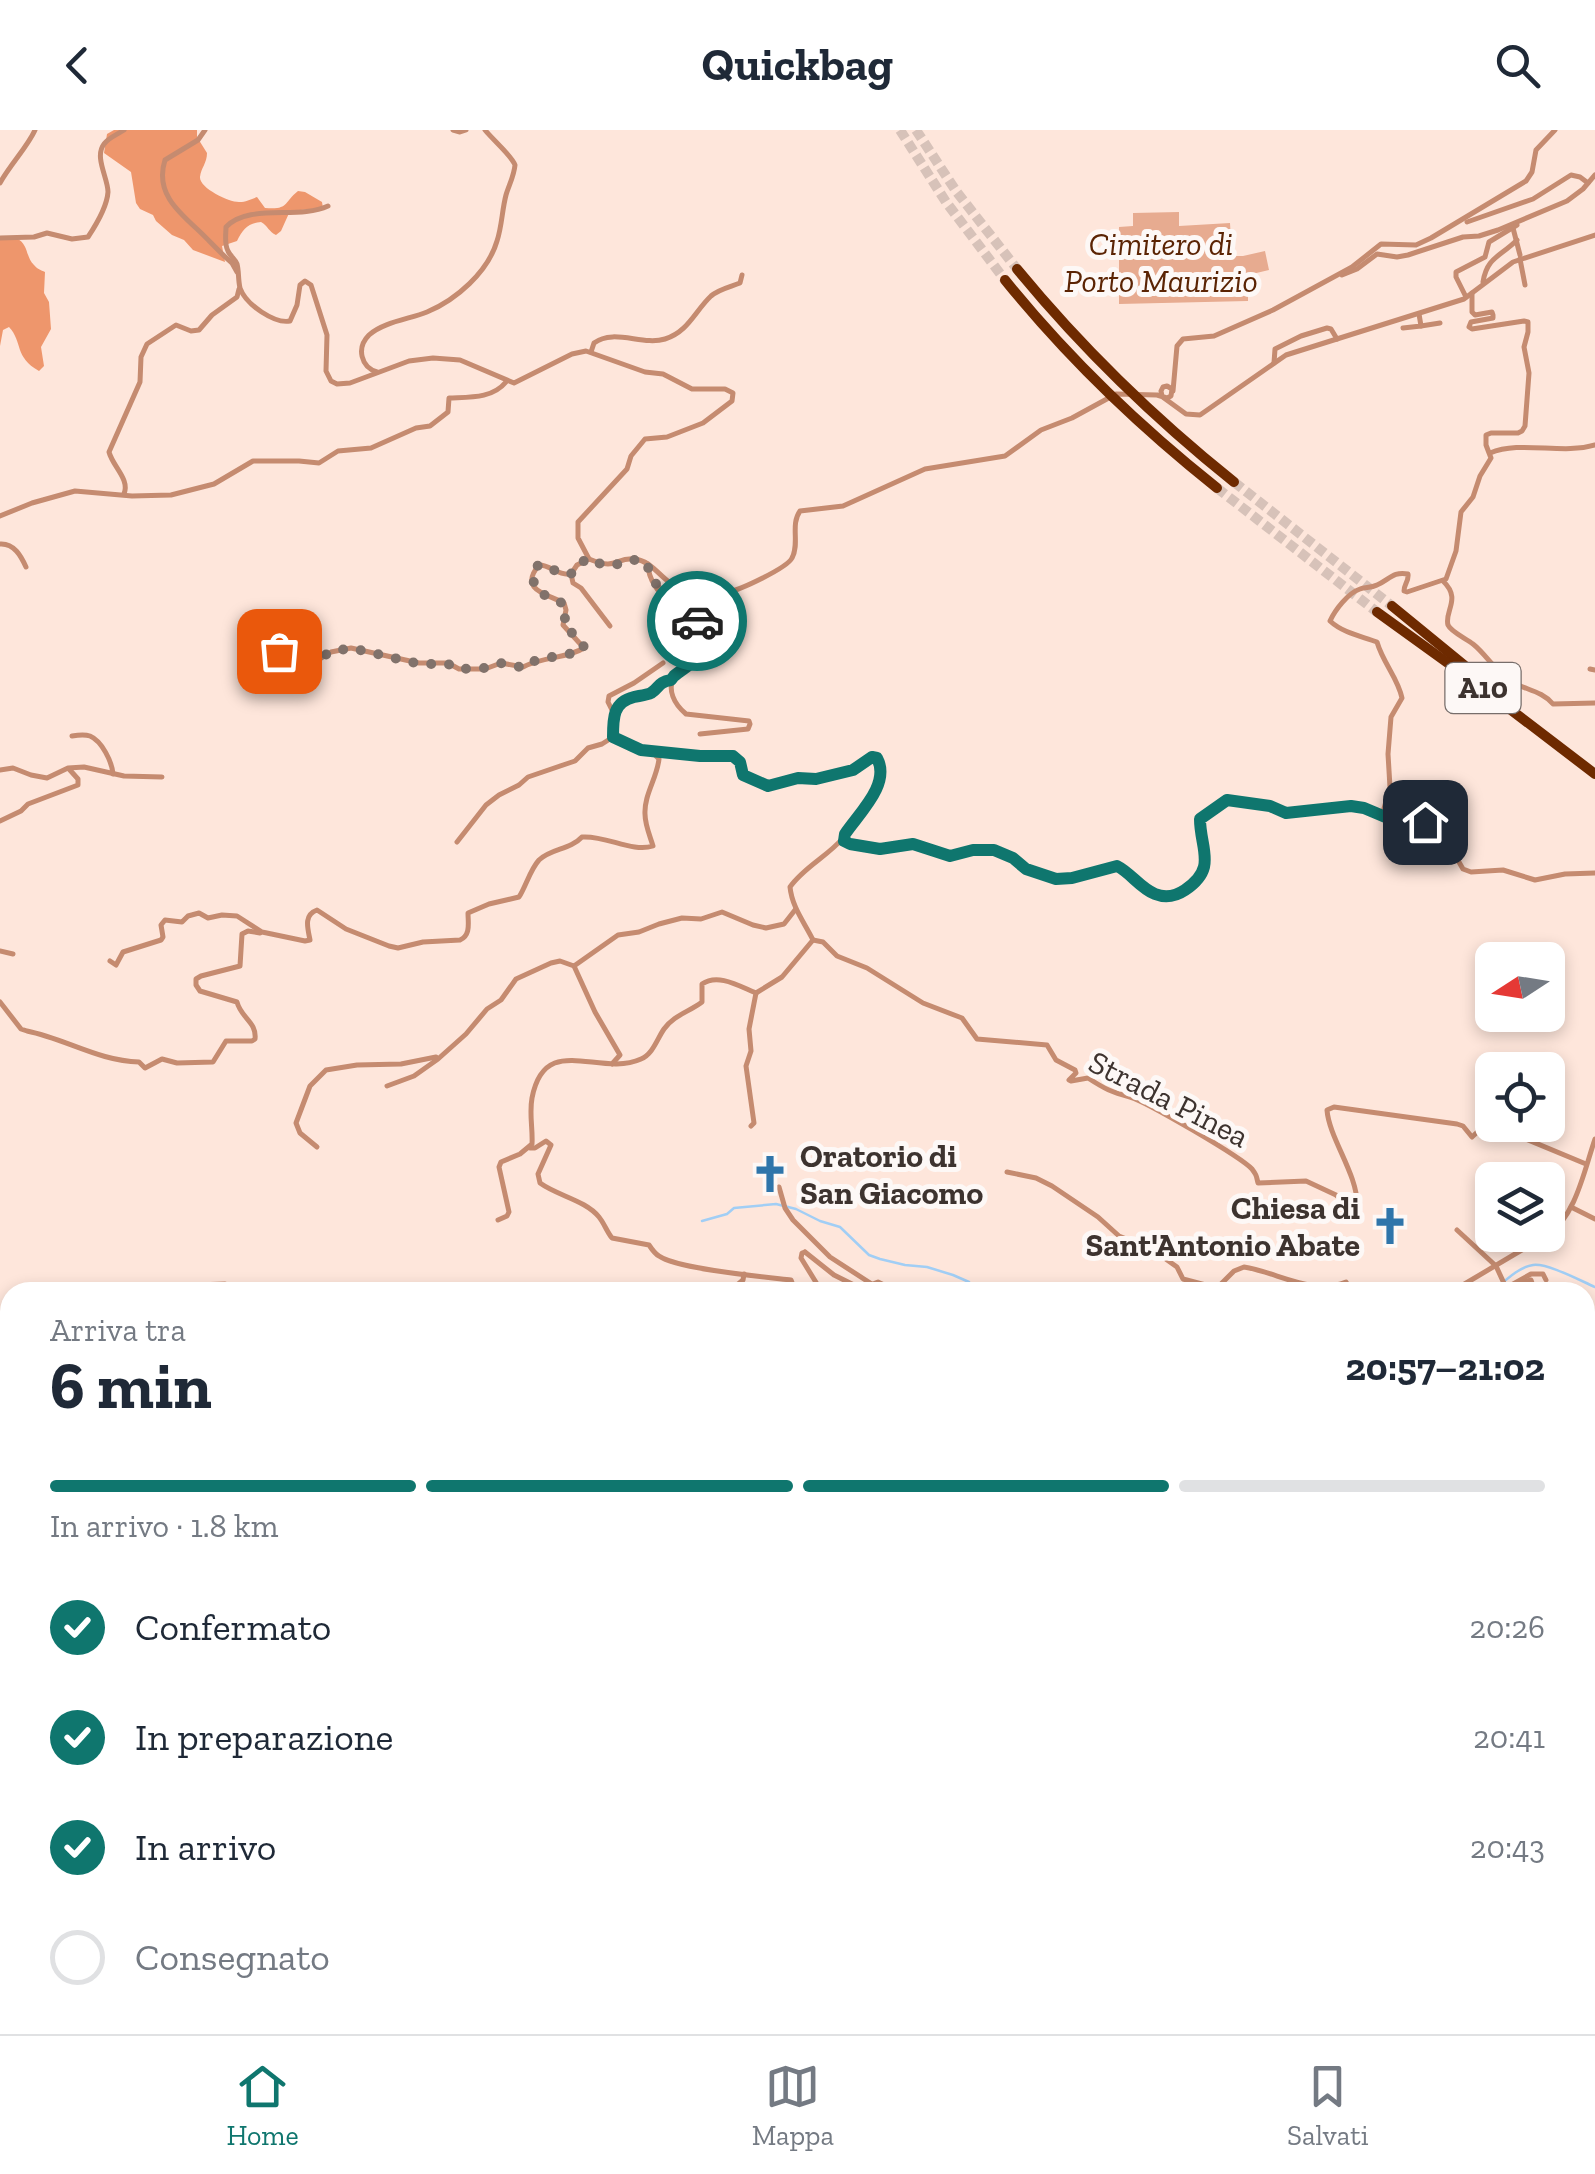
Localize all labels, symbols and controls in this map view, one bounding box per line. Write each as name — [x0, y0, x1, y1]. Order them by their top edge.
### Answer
icon: back — [50, 38, 105, 93]
text: Quickbag — [702, 38, 893, 92]
icon: search — [1490, 38, 1545, 93]
park label: Cimitero di Porto Maurizio — [1064, 225, 1258, 300]
courier — [647, 571, 747, 671]
icon: car — [670, 594, 725, 649]
pin — [237, 609, 322, 694]
icon: bag — [252, 624, 307, 679]
road number: A10 — [1446, 663, 1520, 713]
pin — [1383, 780, 1468, 865]
icon: home — [1398, 795, 1453, 850]
north arrow — [1475, 942, 1565, 1032]
map controls — [1475, 942, 1565, 1252]
street label: Strada Pinea — [1083, 1043, 1255, 1155]
button: locate — [1475, 1052, 1565, 1142]
place label: Oratorio di San Giacomo — [800, 1137, 983, 1212]
church icon: Oratorio di San Giacomo — [749, 1153, 791, 1195]
button: layers — [1475, 1162, 1565, 1252]
place label: Chiesa di Sant'Antonio Abate — [1085, 1189, 1360, 1264]
church icon: Chiesa di Sant'Antonio Abate — [1369, 1205, 1411, 1247]
text: Arriva tra — [50, 1311, 186, 1349]
text: 20:57–21:02 — [1345, 1344, 1545, 1390]
text: 6 min — [50, 1347, 212, 1425]
text: In arrivo · 1.8 km — [50, 1507, 278, 1545]
icon: check — [50, 1600, 105, 1655]
text: Confermato — [135, 1604, 331, 1650]
text: 20:26 — [1469, 1608, 1545, 1646]
icon: check — [50, 1710, 105, 1765]
text: In preparazione — [135, 1714, 393, 1760]
text: 20:41 — [1473, 1718, 1545, 1756]
icon: check — [50, 1820, 105, 1875]
text: In arrivo — [135, 1824, 276, 1870]
text: 20:43 — [1470, 1828, 1545, 1866]
text: Consegnato — [135, 1934, 330, 1980]
tab: Home — [227, 2059, 299, 2152]
tab: Mappa — [752, 2059, 834, 2152]
tab: Salvati — [1287, 2059, 1369, 2152]

